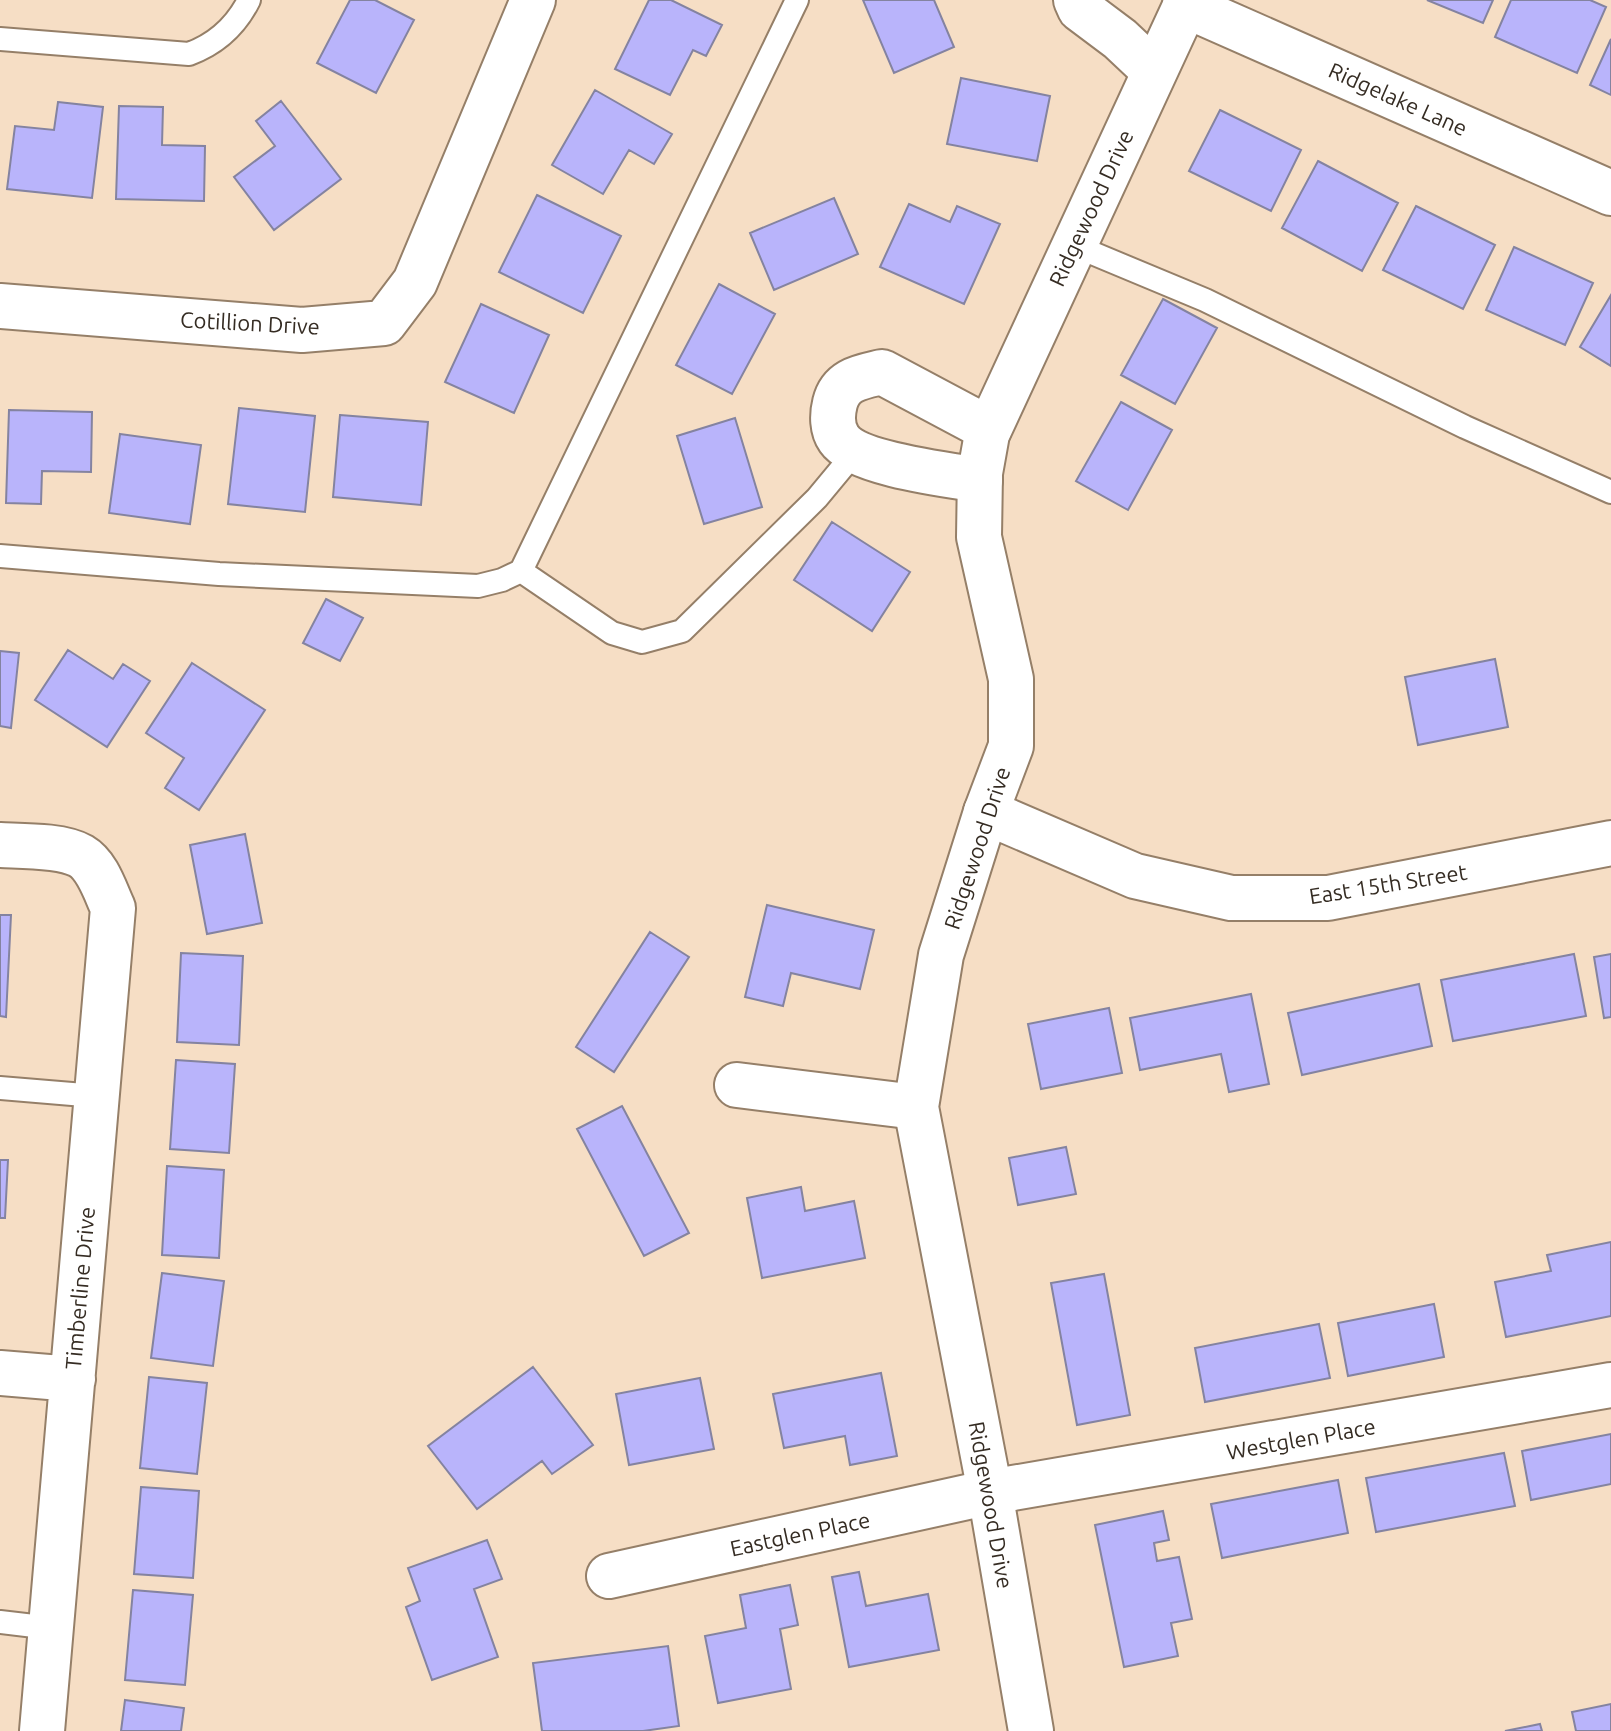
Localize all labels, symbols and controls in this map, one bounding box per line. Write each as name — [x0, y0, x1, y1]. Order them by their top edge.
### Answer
street label: Ridgelake Lane — [1325, 57, 1471, 140]
street label: Ridgewood Drive — [1043, 126, 1138, 290]
street label: Cotillion Drive — [180, 306, 320, 339]
street label: Ridgewood Drive — [938, 763, 1015, 932]
street label: East 15th Street — [1307, 859, 1469, 908]
street label: Timberline Drive — [60, 1206, 99, 1370]
street label: Westglen Place — [1224, 1413, 1377, 1464]
street label: Ridgewood Drive — [964, 1419, 1019, 1591]
street label: Eastglen Place — [728, 1506, 872, 1561]

